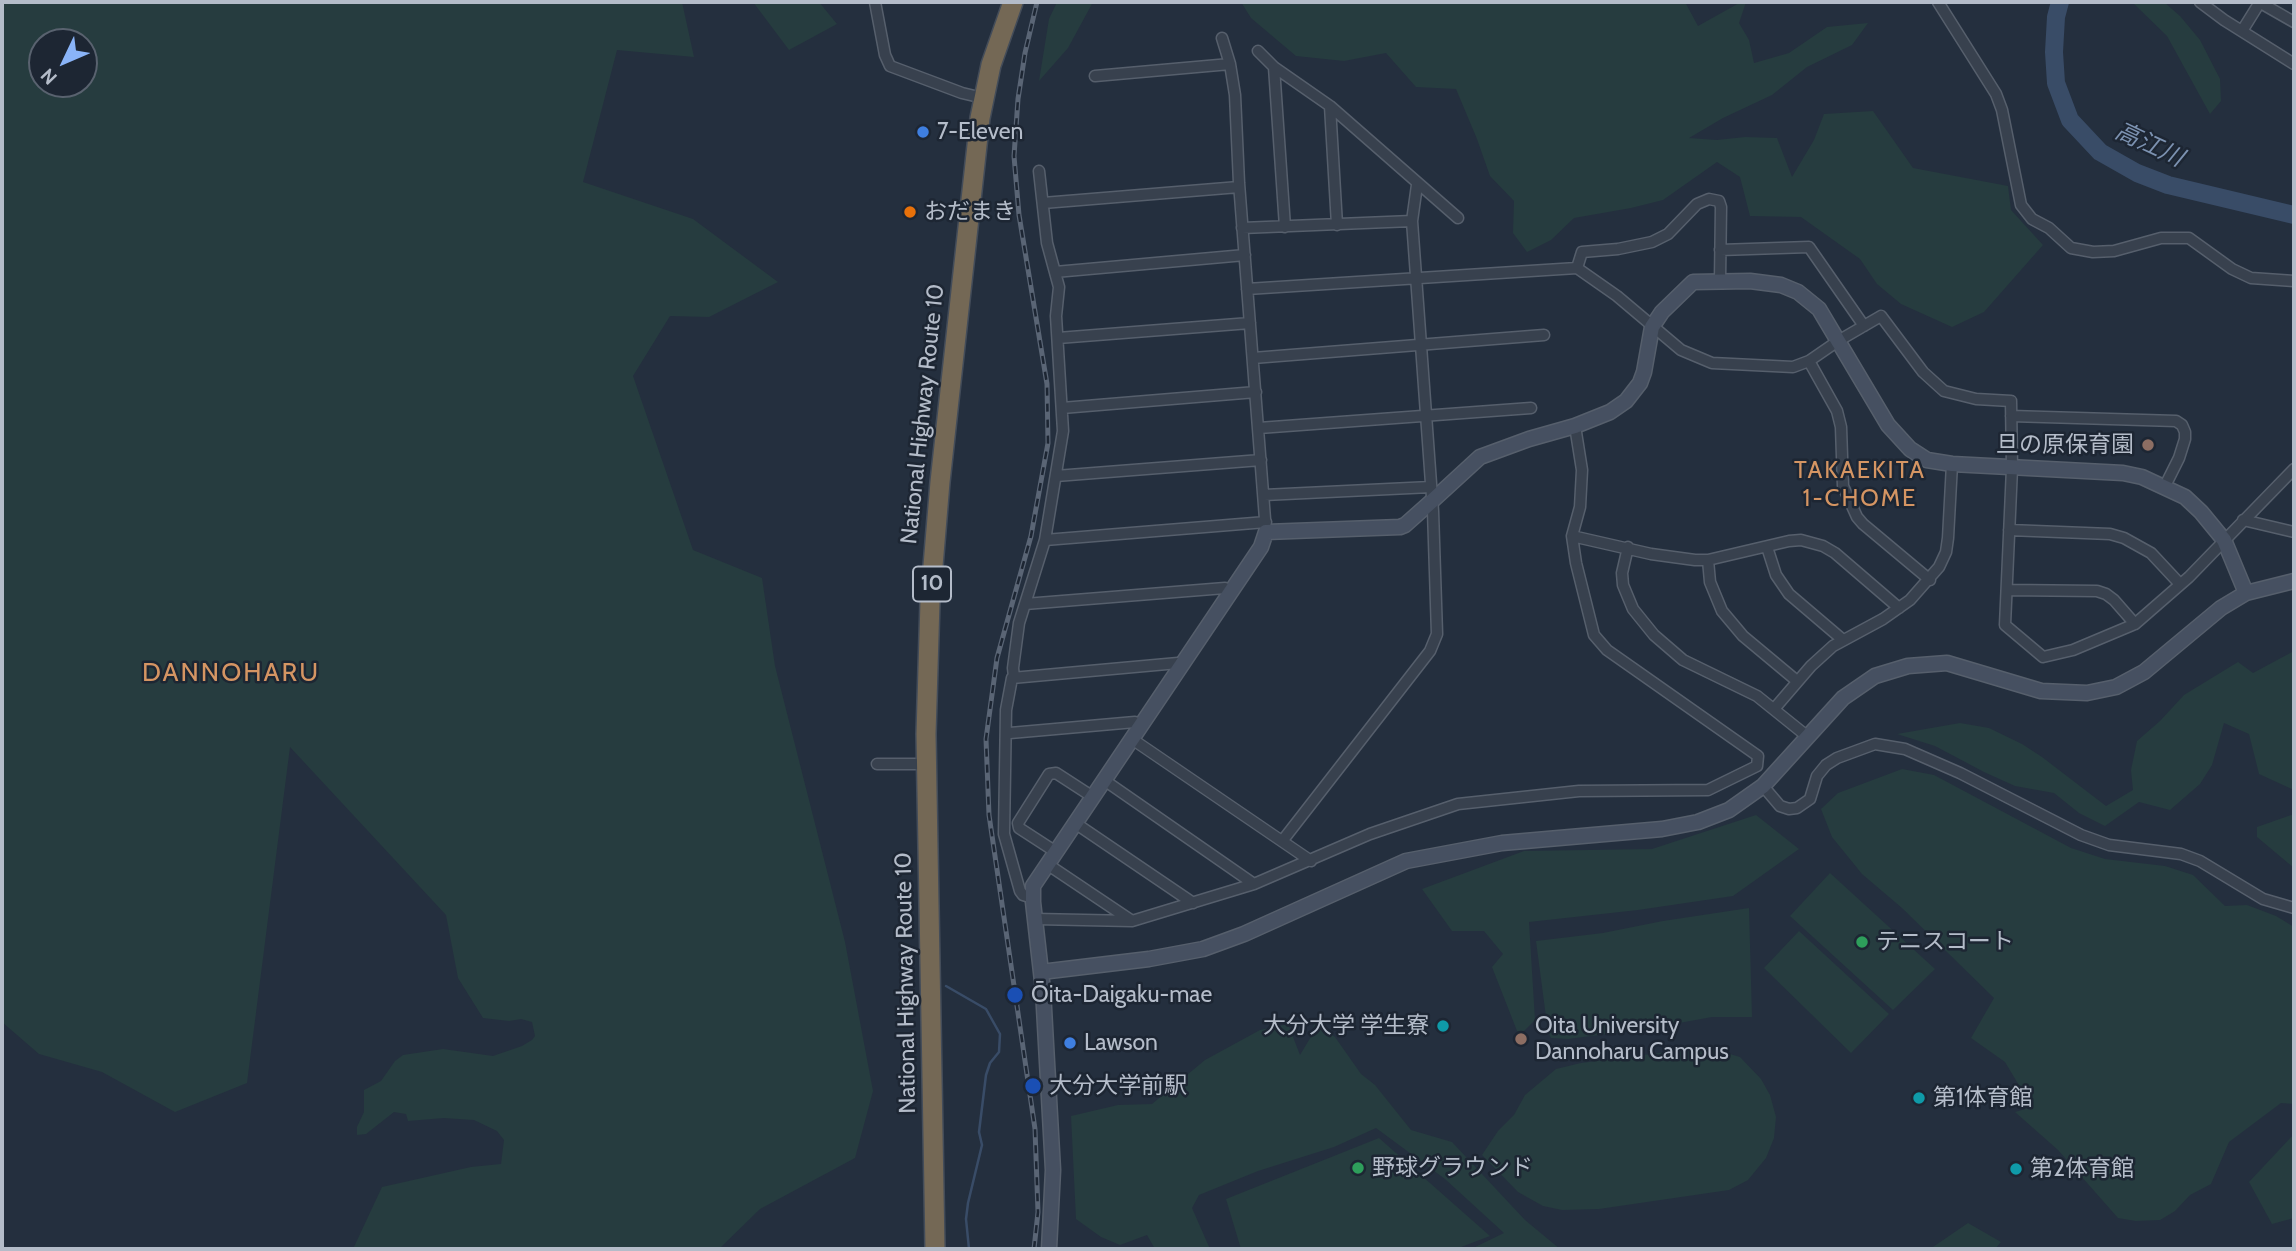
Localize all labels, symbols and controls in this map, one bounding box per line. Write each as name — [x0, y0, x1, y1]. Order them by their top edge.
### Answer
north arrow — [28, 28, 98, 98]
text: N — [36, 64, 62, 89]
water label: 高江川 — [2110, 117, 2188, 173]
place label: 7-Eleven — [937, 118, 1023, 146]
marker: 7-Eleven — [915, 124, 931, 140]
place label: おだまき — [924, 198, 1016, 226]
marker: おだまき — [902, 204, 918, 220]
street label: National Highway Route 10 — [896, 283, 950, 545]
place label: 旦の原保育園 — [1996, 431, 2134, 459]
marker: 旦の原保育園 — [2140, 437, 2156, 453]
district label: TAKAEKITA 1-CHOME — [1795, 457, 1925, 513]
road number: 10 — [913, 566, 951, 602]
district label: DANNOHARU — [143, 657, 319, 689]
street label: National Highway Route 10 — [890, 852, 922, 1114]
place label: テニスコート — [1876, 928, 2014, 956]
marker: テニスコート — [1854, 934, 1870, 950]
place label: Ōita-Daigaku-mae — [1031, 981, 1212, 1009]
marker: Ōita-Daigaku-mae — [1005, 985, 1025, 1005]
place label: 大分大学 学生寮 — [1263, 1012, 1429, 1040]
place label: Oita University Dannoharu Campus — [1535, 1012, 1729, 1066]
marker: 大分大学 学生寮 — [1435, 1018, 1451, 1034]
place label: Lawson — [1084, 1029, 1158, 1057]
marker: Oita University Dannoharu Campus — [1513, 1031, 1529, 1047]
marker: Lawson — [1062, 1035, 1078, 1051]
place label: 大分大学前駅 — [1049, 1072, 1187, 1100]
marker: 大分大学前駅 — [1023, 1076, 1043, 1096]
place label: 第1体育館 — [1933, 1084, 2032, 1112]
marker: 第1体育館 — [1911, 1090, 1927, 1106]
place label: 野球グラウンド — [1372, 1154, 1533, 1182]
place label: 第2体育館 — [2030, 1155, 2134, 1183]
marker: 野球グラウンド — [1350, 1160, 1366, 1176]
marker: 第2体育館 — [2008, 1161, 2024, 1177]

